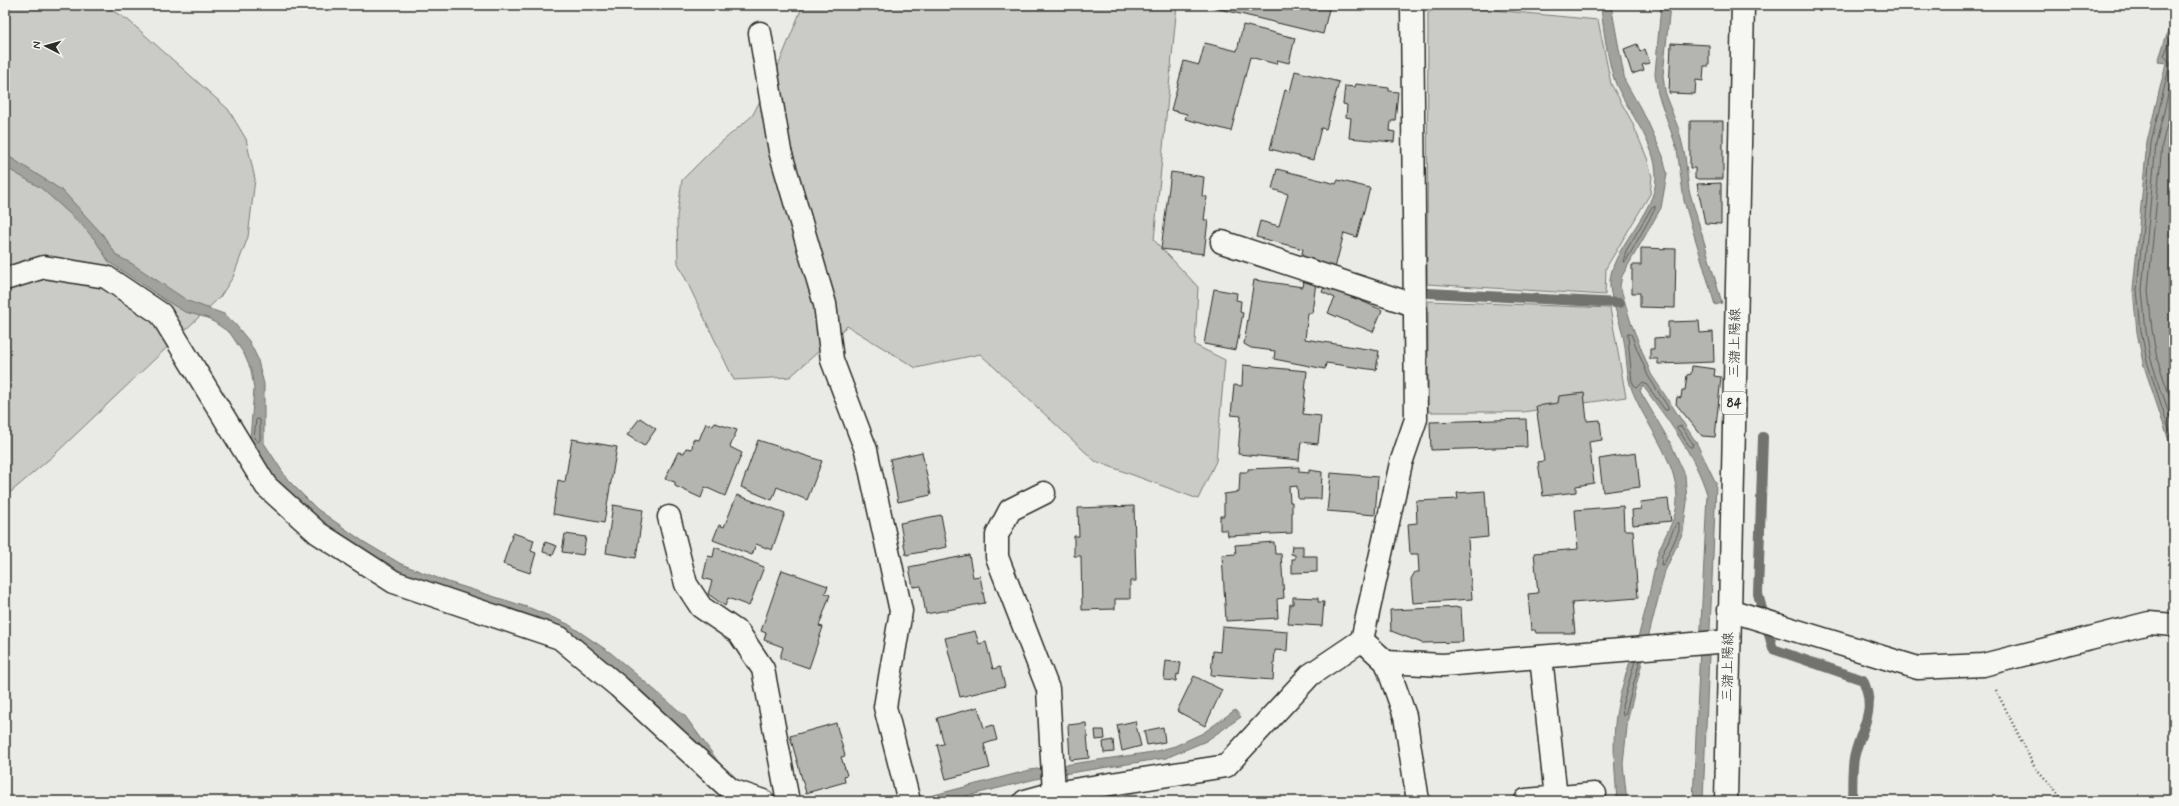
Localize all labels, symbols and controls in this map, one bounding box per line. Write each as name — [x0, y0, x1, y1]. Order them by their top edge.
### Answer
north arrow — [26, 26, 66, 66]
text: N — [30, 41, 44, 49]
street label: 三潴上陽線 — [1725, 308, 1745, 378]
road number: 84 — [1722, 392, 1746, 414]
street label: 三潴上陽線 — [1718, 632, 1738, 702]

